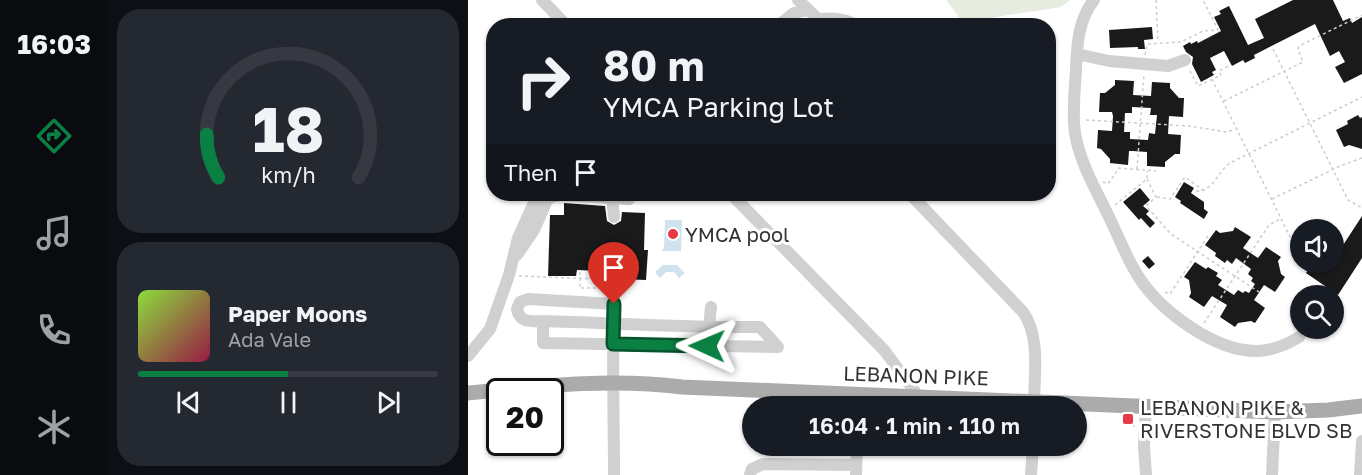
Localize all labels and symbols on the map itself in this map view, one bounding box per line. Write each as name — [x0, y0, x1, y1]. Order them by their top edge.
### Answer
place label: YMCA pool — [685, 222, 789, 246]
marker: YMCA pool — [666, 227, 680, 241]
pin — [588, 242, 639, 304]
position arrow — [675, 314, 739, 378]
street label: LEBANON PIKE — [843, 360, 989, 390]
speed limit sign: 20 — [486, 378, 564, 456]
place label: LEBANON PIKE & RIVERSTONE BLVD SB — [1140, 395, 1352, 442]
marker: LEBANON PIKE & RIVERSTONE BLVD SB — [1121, 412, 1135, 426]

